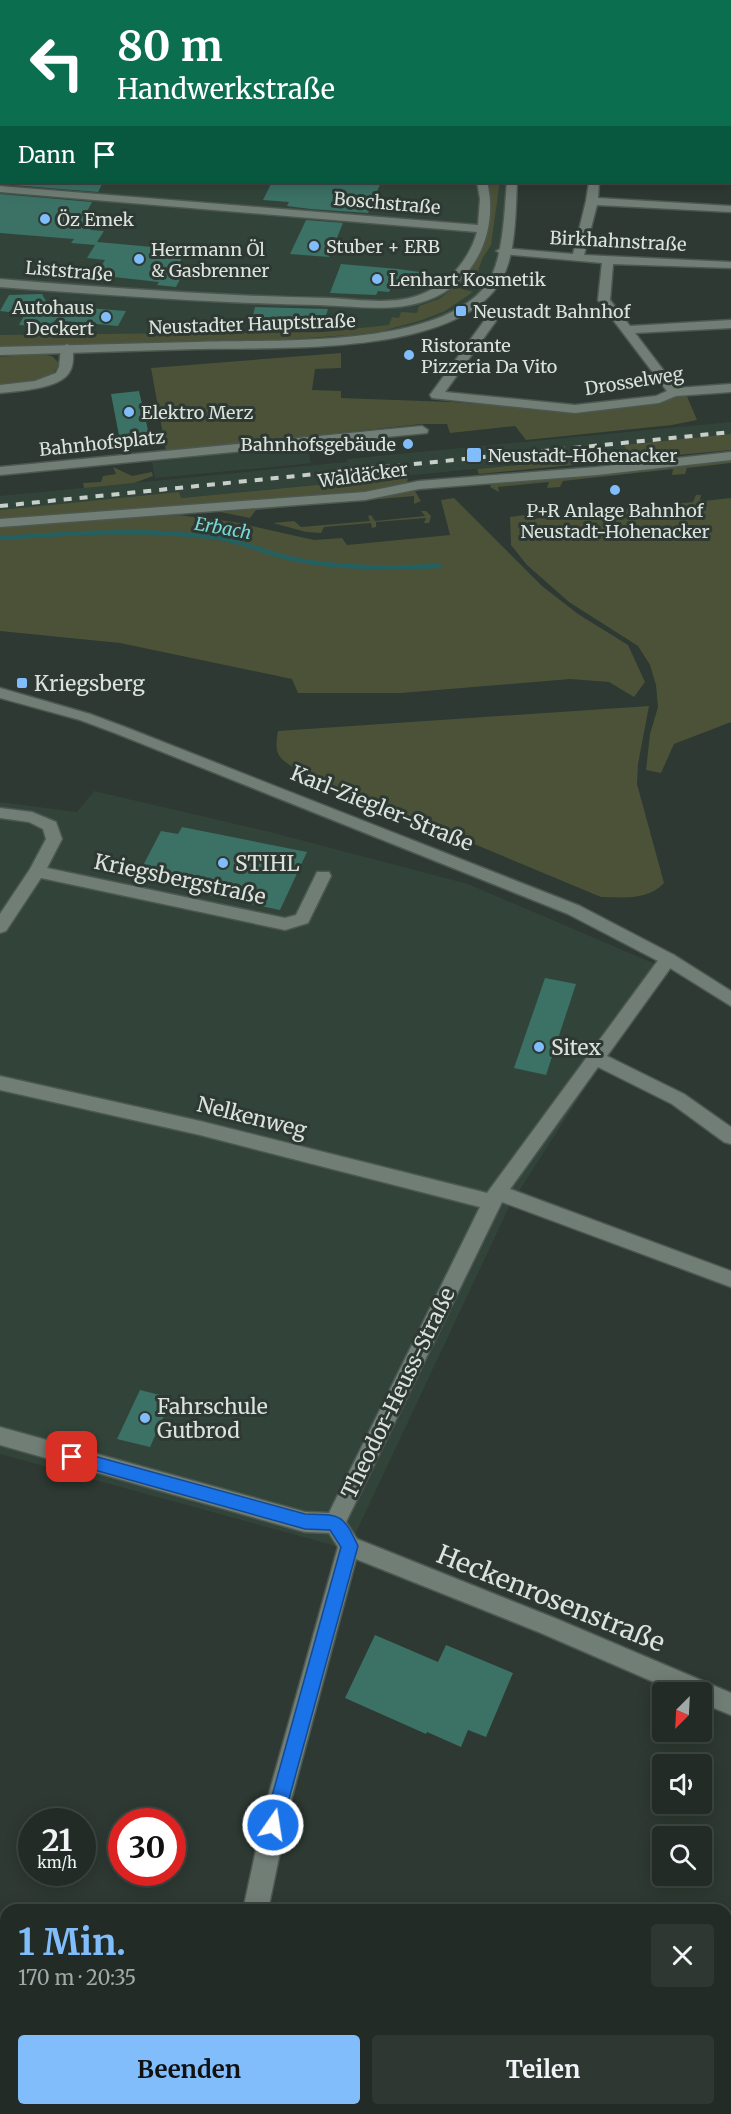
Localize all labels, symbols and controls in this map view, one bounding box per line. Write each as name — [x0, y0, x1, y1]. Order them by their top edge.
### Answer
text: 80 m — [117, 20, 223, 72]
icon: left — [18, 24, 96, 102]
text: Handwerkstraße — [117, 72, 335, 106]
icon: arrive — [88, 138, 121, 171]
text: Dann — [18, 141, 76, 169]
street label: Boschstraße — [332, 187, 442, 219]
place label: Öz Emek — [57, 208, 135, 231]
marker: Öz Emek — [38, 212, 52, 226]
street label: Birkhahnstraße — [549, 226, 687, 256]
place label: Stuber + ERB — [326, 235, 440, 258]
place label: Herrmann Öl & Gasbrenner — [151, 238, 269, 282]
marker: Stuber + ERB — [307, 239, 321, 253]
marker: Herrmann Öl & Gasbrenner — [132, 252, 146, 266]
street label: Liststraße — [24, 256, 114, 286]
place label: Lenhart Kosmetik — [389, 268, 547, 291]
marker: Lenhart Kosmetik — [370, 272, 384, 286]
place label: Autohaus Deckert — [11, 296, 94, 340]
place label: Neustadt Bahnhof — [473, 300, 631, 323]
marker: Neustadt Bahnhof — [454, 304, 468, 318]
street label: Neustadter Hauptstraße — [148, 309, 356, 339]
marker: Autohaus Deckert — [99, 310, 113, 324]
place label: Ristorante Pizzeria Da Vito — [421, 334, 557, 378]
marker: Ristorante Pizzeria Da Vito — [402, 348, 416, 362]
street label: Drosselweg — [583, 362, 685, 400]
place label: Elektro Merz — [141, 401, 253, 424]
marker: Elektro Merz — [122, 405, 136, 419]
street label: Bahnhofsplatz — [38, 425, 166, 461]
place label: Bahnhofsgebäude — [240, 433, 396, 456]
marker: Bahnhofsgebäude — [401, 437, 415, 451]
place label: Neustadt-Hohenacker — [488, 444, 677, 467]
marker: Neustadt-Hohenacker — [465, 446, 483, 464]
street label: Waldäcker — [316, 457, 409, 493]
marker: P+R Anlage Bahnhof Neustadt-Hohenacker — [608, 483, 622, 497]
place label: P+R Anlage Bahnhof Neustadt-Hohenacker — [520, 499, 710, 543]
water label: Erbach — [193, 512, 253, 544]
place label: Kriegsberg — [34, 670, 145, 697]
marker: Kriegsberg — [15, 676, 29, 690]
street label: Karl-Ziegler-Straße — [287, 759, 477, 857]
street label: Kriegsbergstraße — [92, 848, 268, 910]
place label: STIHL — [235, 850, 300, 877]
marker: STIHL — [216, 856, 230, 870]
place label: Sitex — [551, 1034, 601, 1061]
marker: Sitex — [532, 1040, 546, 1054]
street label: Nelkenweg — [194, 1090, 310, 1144]
street label: Theodor-Heuss-Straße — [335, 1283, 461, 1503]
place label: Fahrschule Gutbrod — [157, 1393, 268, 1444]
marker: Fahrschule Gutbrod — [138, 1411, 152, 1425]
pin — [46, 1431, 97, 1482]
icon: arrive — [55, 1440, 88, 1473]
street label: Heckenrosenstraße — [432, 1537, 670, 1659]
north arrow — [652, 1682, 712, 1742]
map controls — [652, 1682, 712, 1886]
button: sound — [652, 1754, 712, 1814]
position arrow — [241, 1793, 305, 1857]
speed limit sign: 30 — [108, 1808, 186, 1886]
text: 21 — [42, 1821, 72, 1859]
button: search — [652, 1826, 712, 1886]
text: km/h — [37, 1853, 77, 1872]
text: 1 Min. — [18, 1920, 126, 1965]
button: close — [651, 1924, 714, 1987]
text: 170 m · 20:35 — [18, 1965, 136, 1990]
button: Beenden — [18, 2035, 360, 2104]
button: Teilen — [372, 2035, 714, 2104]

